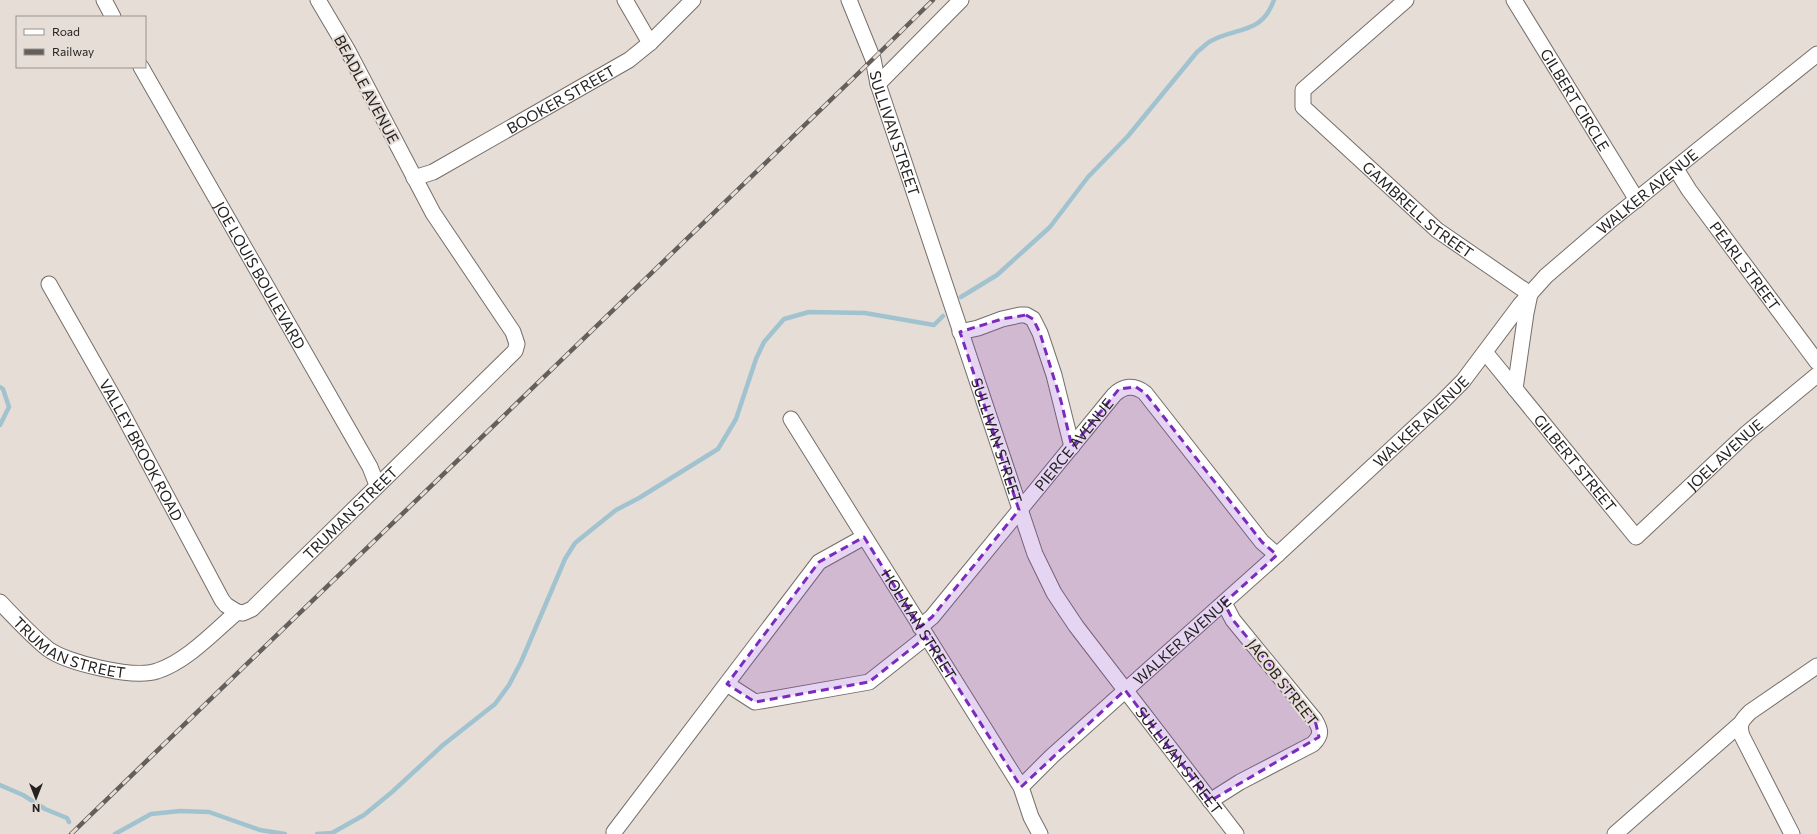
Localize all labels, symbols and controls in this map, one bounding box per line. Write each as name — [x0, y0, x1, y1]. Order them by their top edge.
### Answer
legend — [16, 16, 146, 68]
text: Road — [52, 24, 80, 38]
street label: BEADLE AVENUE — [331, 32, 403, 146]
text: Railway — [52, 44, 94, 58]
street label: GILBERT CIRCLE — [1537, 45, 1614, 154]
street label: BOOKER STREET — [503, 61, 618, 137]
street label: SULLIVAN STREET — [867, 69, 924, 198]
street label: WALKER AVENUE — [1593, 145, 1701, 238]
street label: GAMBRELL STREET — [1359, 157, 1477, 262]
street label: JOE LOUIS BOULEVARD — [211, 198, 310, 352]
street label: PEARL STREET — [1706, 218, 1784, 314]
street label: WALKER AVENUE — [1369, 372, 1472, 470]
street label: VALLEY BROOK ROAD — [96, 376, 187, 524]
street label: SULLIVAN STREET — [968, 376, 1026, 506]
street label: PIERCE AVENUE — [1030, 394, 1117, 494]
street label: GILBERT STREET — [1530, 410, 1621, 515]
street label: JOEL AVENUE — [1683, 415, 1766, 494]
street label: TRUMAN STREET — [299, 462, 401, 563]
street label: HOLMAN STREET — [878, 566, 961, 683]
street label: WALKER AVENUE — [1129, 592, 1234, 688]
street label: TRUMAN STREET — [10, 613, 127, 681]
street label: JACOB STREET — [1244, 635, 1323, 729]
street label: SULLIVAN STREET — [1132, 703, 1226, 818]
north arrow — [16, 778, 56, 818]
text: N — [32, 802, 40, 815]

